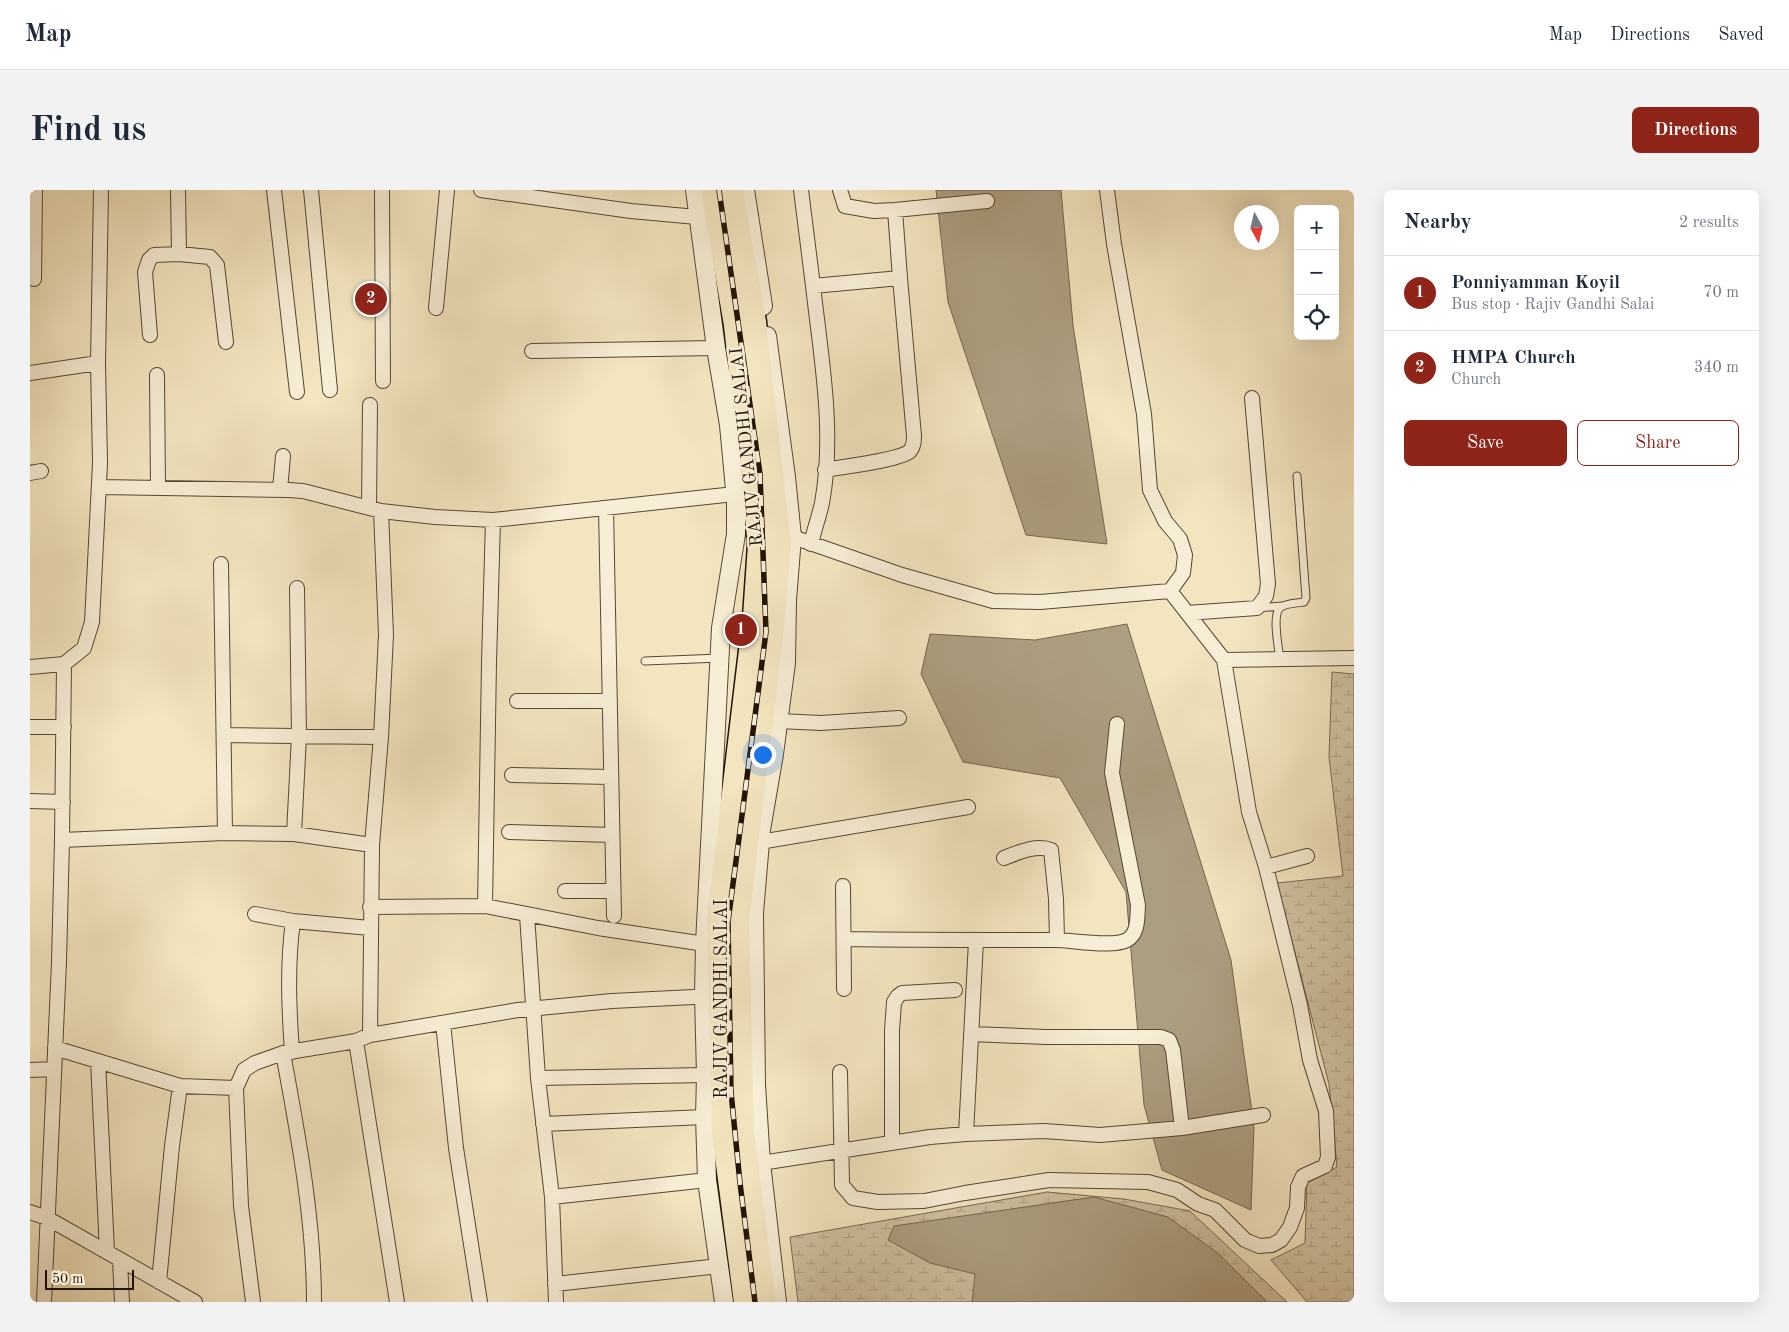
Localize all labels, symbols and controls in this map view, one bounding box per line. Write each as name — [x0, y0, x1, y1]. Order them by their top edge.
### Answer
text: Map — [25, 23, 72, 47]
text: Map — [1549, 26, 1582, 44]
text: Directions — [1610, 26, 1690, 44]
text: Saved — [1718, 26, 1764, 44]
button: Directions — [1632, 107, 1759, 153]
text: Find us — [30, 113, 146, 148]
north arrow — [1234, 205, 1279, 250]
map controls — [1294, 205, 1339, 340]
button: + — [1294, 205, 1339, 250]
text: Nearby — [1404, 212, 1472, 233]
text: 2 results — [1679, 215, 1739, 231]
button: − — [1294, 250, 1339, 295]
text: Ponniyamman Koyil — [1451, 274, 1620, 293]
pin: 2 — [355, 280, 387, 318]
text: 1 — [1415, 285, 1425, 301]
text: 70 m — [1703, 285, 1739, 301]
button: locate — [1294, 295, 1339, 340]
text: Bus stop · Rajiv Gandhi Salai — [1451, 297, 1654, 313]
street label: RAJIV GANDHI SALAI — [728, 347, 766, 547]
text: HMPA Church — [1451, 349, 1576, 368]
text: 2 — [1415, 360, 1425, 376]
text: 340 m — [1694, 360, 1739, 376]
text: Church — [1451, 372, 1501, 388]
button: Save — [1404, 420, 1567, 466]
button: Share — [1577, 420, 1739, 466]
pin: 1 — [725, 611, 757, 649]
your location — [750, 742, 776, 768]
street label: RAJIV GANDHI SALAI — [713, 899, 731, 1099]
scale bar — [45, 1267, 134, 1290]
text: 50 m — [52, 1272, 83, 1286]

